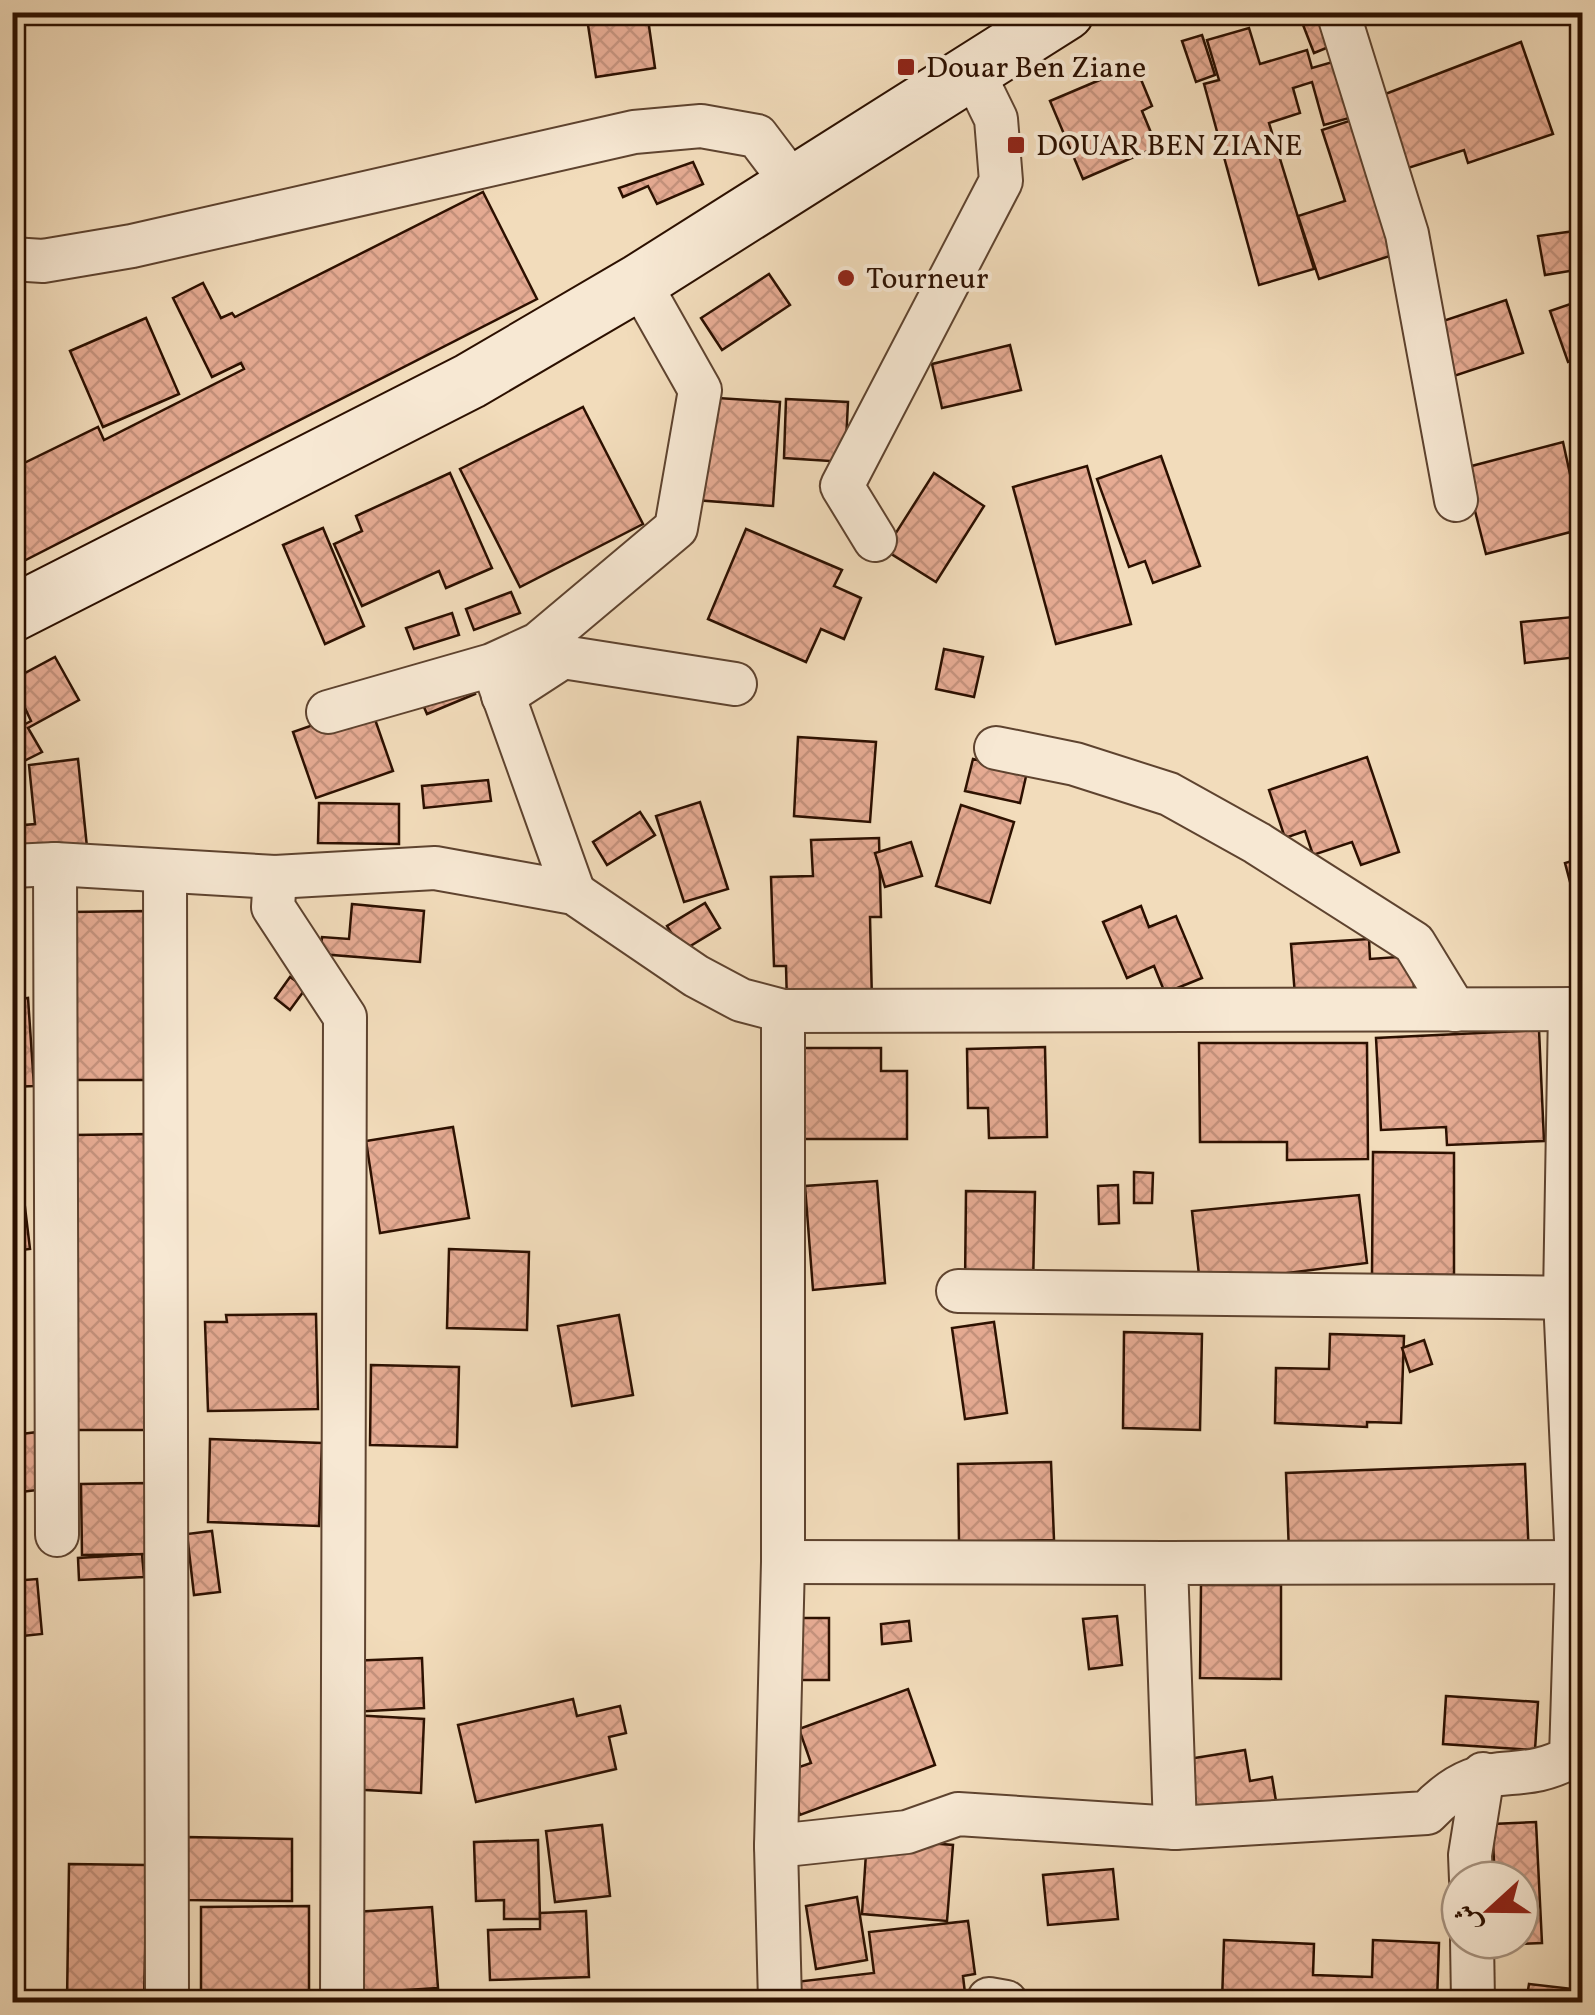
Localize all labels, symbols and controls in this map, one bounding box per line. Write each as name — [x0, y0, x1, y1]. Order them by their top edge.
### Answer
place label: Douar Ben Ziane — [926, 48, 1146, 90]
marker: Douar Ben Ziane — [895, 56, 917, 78]
place label: DOUAR BEN ZIANE — [1036, 126, 1302, 168]
marker: DOUAR BEN ZIANE — [1005, 134, 1027, 156]
place label: Tourneur — [866, 259, 989, 301]
marker: Tourneur — [835, 267, 857, 289]
north arrow — [1440, 1860, 1540, 1960]
text: ش — [1446, 1898, 1492, 1938]

